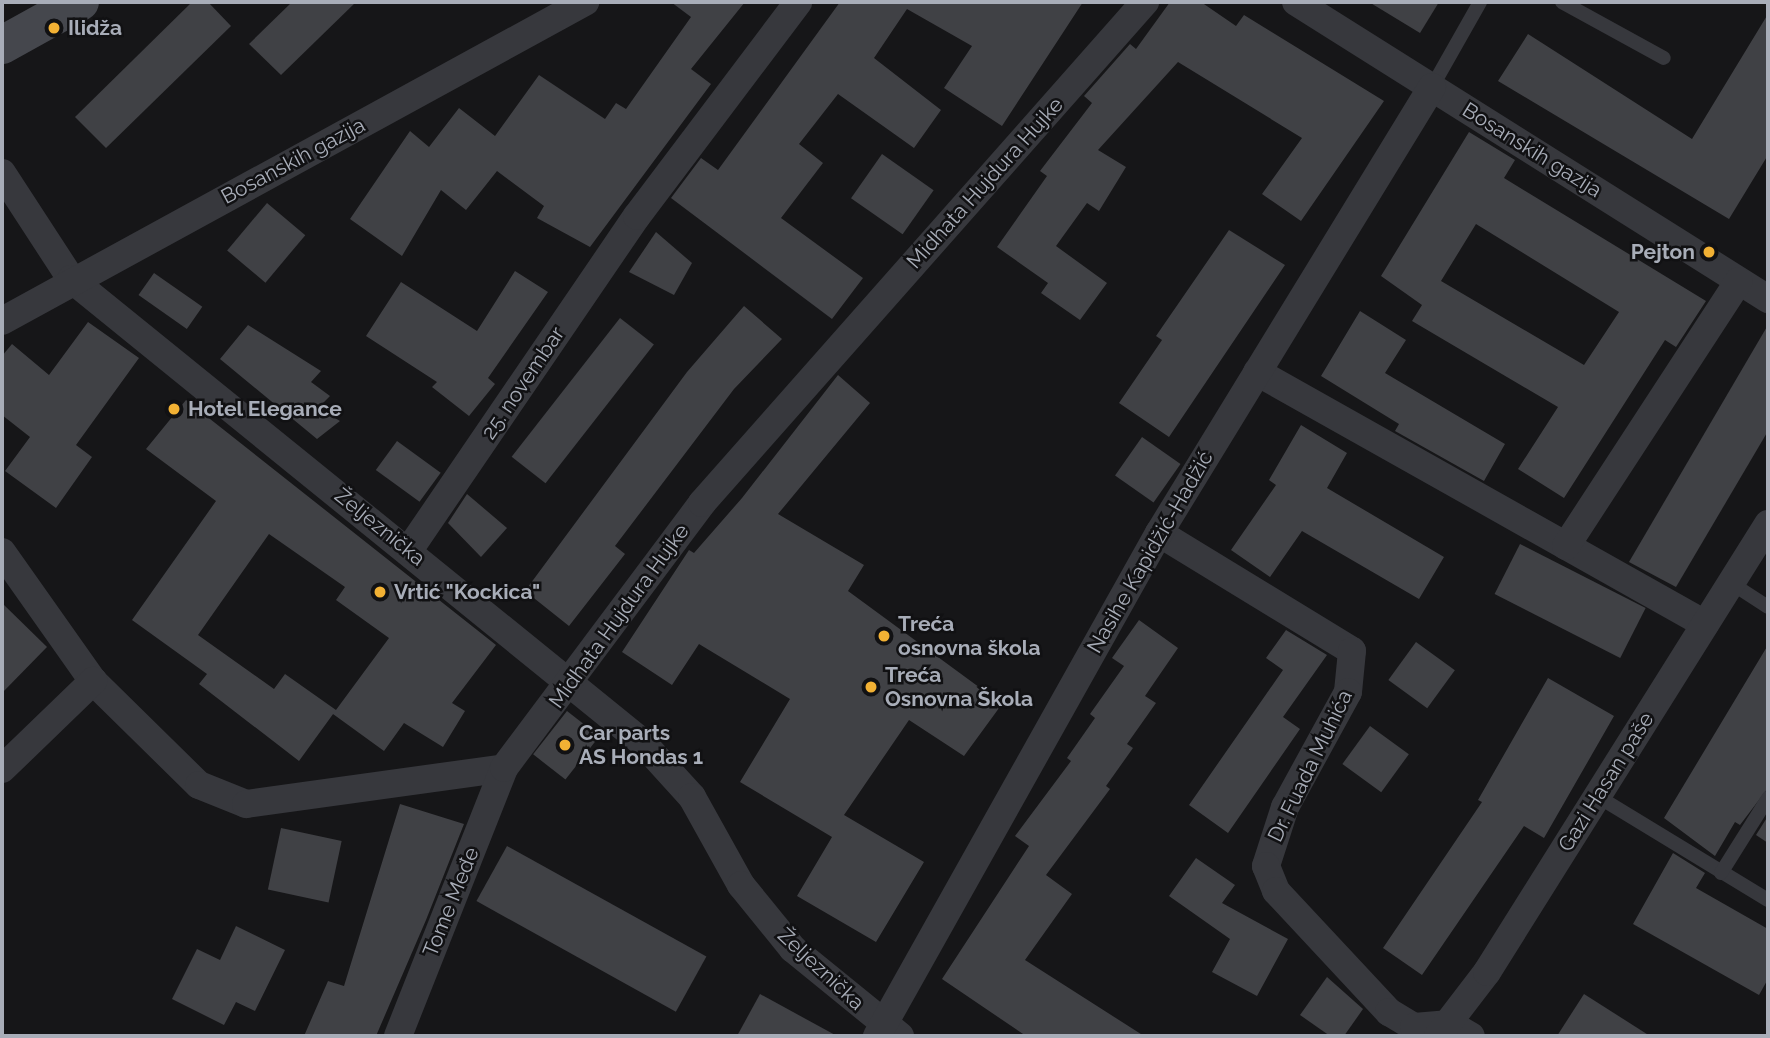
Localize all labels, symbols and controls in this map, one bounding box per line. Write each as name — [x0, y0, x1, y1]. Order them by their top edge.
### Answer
place label: Ilidža — [68, 15, 122, 41]
marker: Ilidža — [46, 20, 62, 36]
street label: Midhata Hujdura Hujke — [902, 92, 1068, 274]
street label: Bosanskih gazija — [1458, 97, 1606, 203]
street label: Bosanskih gazija — [217, 112, 369, 210]
place label: Pejton — [1631, 239, 1695, 265]
marker: Pejton — [1701, 244, 1717, 260]
street label: 25. novembar — [476, 322, 570, 444]
place label: Hotel Elegance — [188, 396, 342, 422]
marker: Hotel Elegance — [166, 401, 182, 417]
street label: Nasihe Kapidžić-Hadžić — [1082, 446, 1218, 658]
street label: Željeznička — [330, 483, 430, 571]
street label: Midhata Hujdura Hujke — [544, 519, 694, 713]
place label: Vrtić "Kockica" — [394, 579, 541, 605]
marker: Vrtić "Kockica" — [372, 584, 388, 600]
place label: Treća osnovna škola — [898, 611, 1040, 661]
marker: Treća osnovna škola — [876, 628, 892, 644]
place label: Treća Osnovna Škola — [885, 662, 1033, 712]
marker: Treća Osnovna Škola — [863, 679, 879, 695]
street label: Dr. Fuada Muhića — [1262, 686, 1358, 846]
street label: Gazi Hasan paše — [1553, 708, 1659, 856]
place label: Car parts AS Hondas 1 — [579, 720, 703, 770]
marker: Car parts AS Hondas 1 — [557, 737, 573, 753]
street label: Tome Međe — [418, 844, 484, 960]
street label: Željeznička — [773, 923, 869, 1015]

